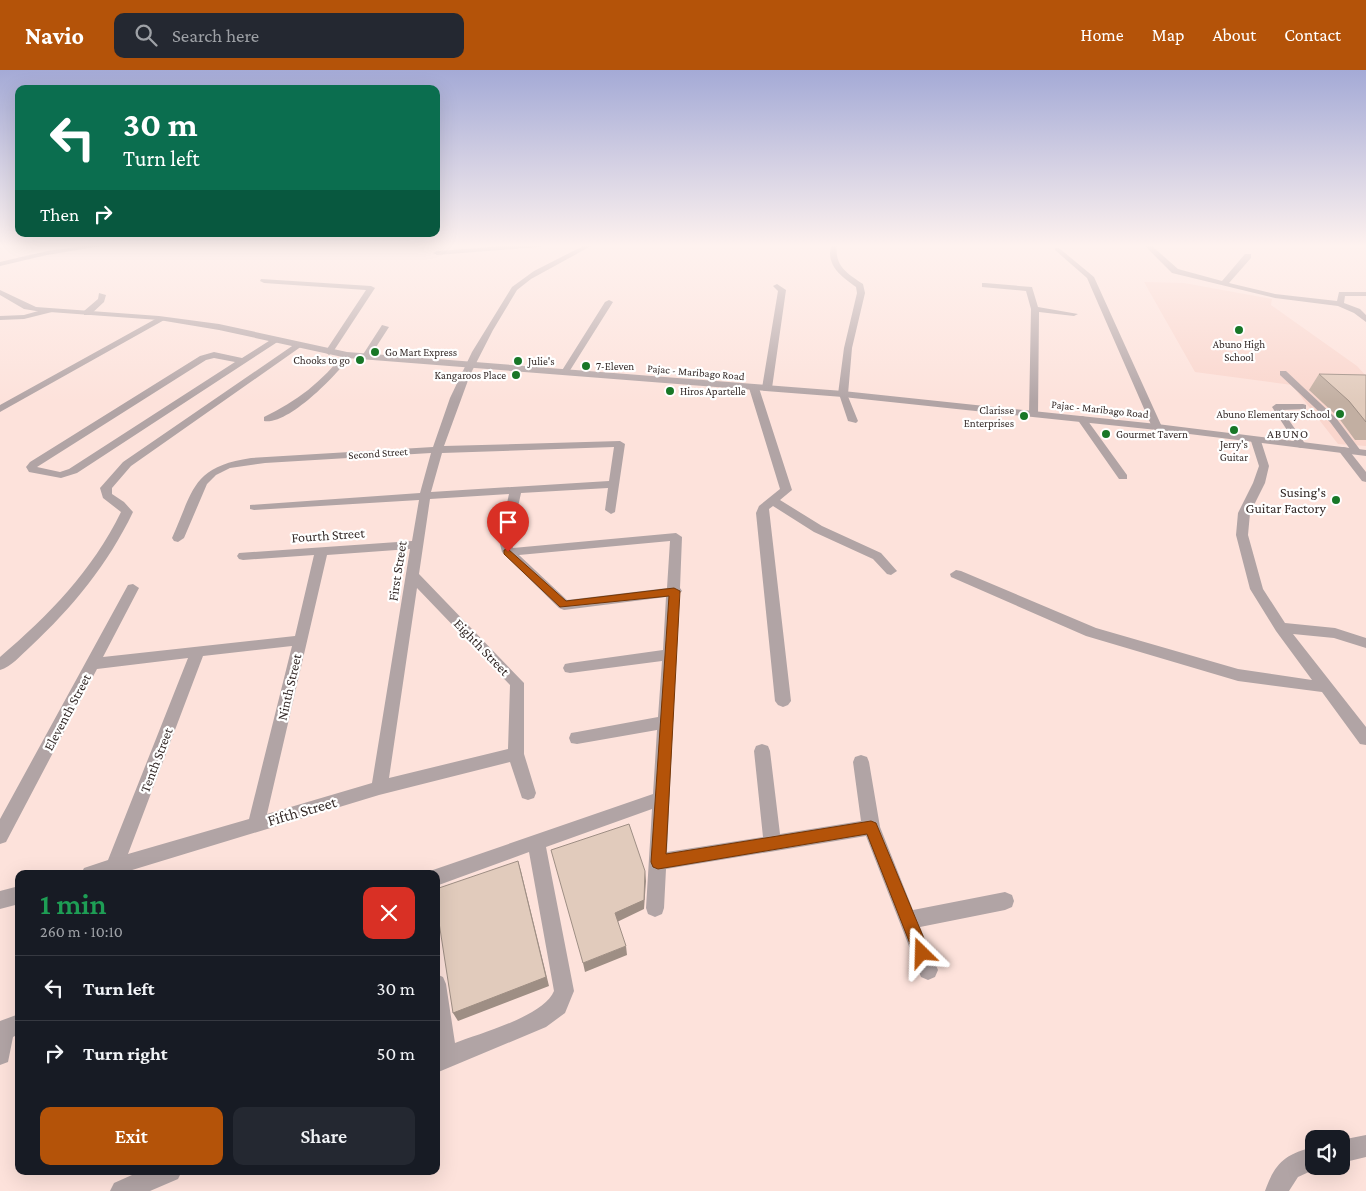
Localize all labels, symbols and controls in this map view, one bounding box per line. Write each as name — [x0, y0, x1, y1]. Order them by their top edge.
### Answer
search box — [114, 13, 464, 58]
icon: search — [132, 21, 160, 49]
text: Navio — [25, 22, 84, 49]
text: Search here — [172, 25, 259, 46]
text: Home — [1081, 25, 1124, 45]
text: Map — [1152, 25, 1184, 45]
text: About — [1212, 25, 1256, 45]
text: Contact — [1284, 25, 1341, 45]
icon: left — [40, 105, 105, 170]
text: 30 m — [123, 105, 198, 144]
text: Turn left — [123, 146, 200, 171]
icon: right — [89, 200, 117, 228]
text: Then — [40, 204, 79, 225]
marker: Abuno High School — [1233, 324, 1245, 336]
place label: Abuno High School — [1213, 338, 1265, 363]
marker: Go Mart Express — [369, 346, 381, 358]
place label: Go Mart Express — [385, 346, 457, 359]
place label: Chooks to go — [293, 354, 351, 367]
marker: Chooks to go — [354, 354, 366, 366]
marker: Julie's — [512, 355, 524, 367]
place label: Julie's — [527, 355, 555, 368]
marker: 7-Eleven — [580, 360, 592, 372]
place label: 7-Eleven — [596, 360, 634, 372]
street label: Pajac - Maribago Road — [647, 362, 745, 383]
place label: Kangaroos Place — [435, 369, 506, 382]
marker: Kangaroos Place — [510, 369, 522, 381]
marker: Hiros Apartelle — [664, 385, 676, 397]
place label: Hiros Apartelle — [680, 385, 746, 398]
street label: Pajac - Maribago Road — [1051, 398, 1149, 421]
place label: Clarisse Enterprises — [964, 404, 1014, 430]
place label: Abuno Elementary School — [1216, 408, 1330, 421]
marker: Abuno Elementary School — [1334, 408, 1346, 420]
marker: Clarisse Enterprises — [1018, 410, 1030, 422]
marker: Jerry's Guitar — [1228, 424, 1240, 436]
district label: ABUNO — [1267, 427, 1309, 441]
marker: Gourmet Tavern — [1100, 428, 1112, 440]
place label: Gourmet Tavern — [1116, 428, 1188, 440]
place label: Jerry's Guitar — [1219, 438, 1248, 463]
street label: Second Street — [348, 445, 408, 461]
place label: Susing's Guitar Factory — [1246, 484, 1327, 516]
marker: Susing's Guitar Factory — [1330, 494, 1342, 506]
pin — [487, 501, 529, 552]
icon: arrive — [494, 508, 522, 536]
street label: Fourth Street — [291, 524, 366, 546]
street label: First Street — [384, 539, 410, 602]
street label: Eighth Street — [451, 615, 513, 679]
street label: Ninth Street — [274, 652, 305, 722]
street label: Eleventh Street — [40, 670, 94, 753]
street label: Tenth Street — [136, 725, 176, 795]
street label: Fifth Street — [265, 793, 339, 829]
text: 1 min — [40, 887, 107, 920]
button: close — [363, 887, 415, 939]
text: 260 m · 10:10 — [40, 923, 123, 940]
position arrow — [895, 926, 947, 978]
icon: left — [40, 974, 68, 1002]
text: Turn left — [83, 978, 155, 999]
text: 30 m — [376, 978, 415, 999]
icon: right — [40, 1039, 68, 1067]
text: Turn right — [83, 1043, 168, 1064]
text: 50 m — [376, 1043, 415, 1064]
button: Exit — [40, 1107, 223, 1165]
button: Share — [233, 1107, 415, 1165]
map controls — [1305, 1130, 1350, 1175]
button: sound — [1305, 1130, 1350, 1175]

